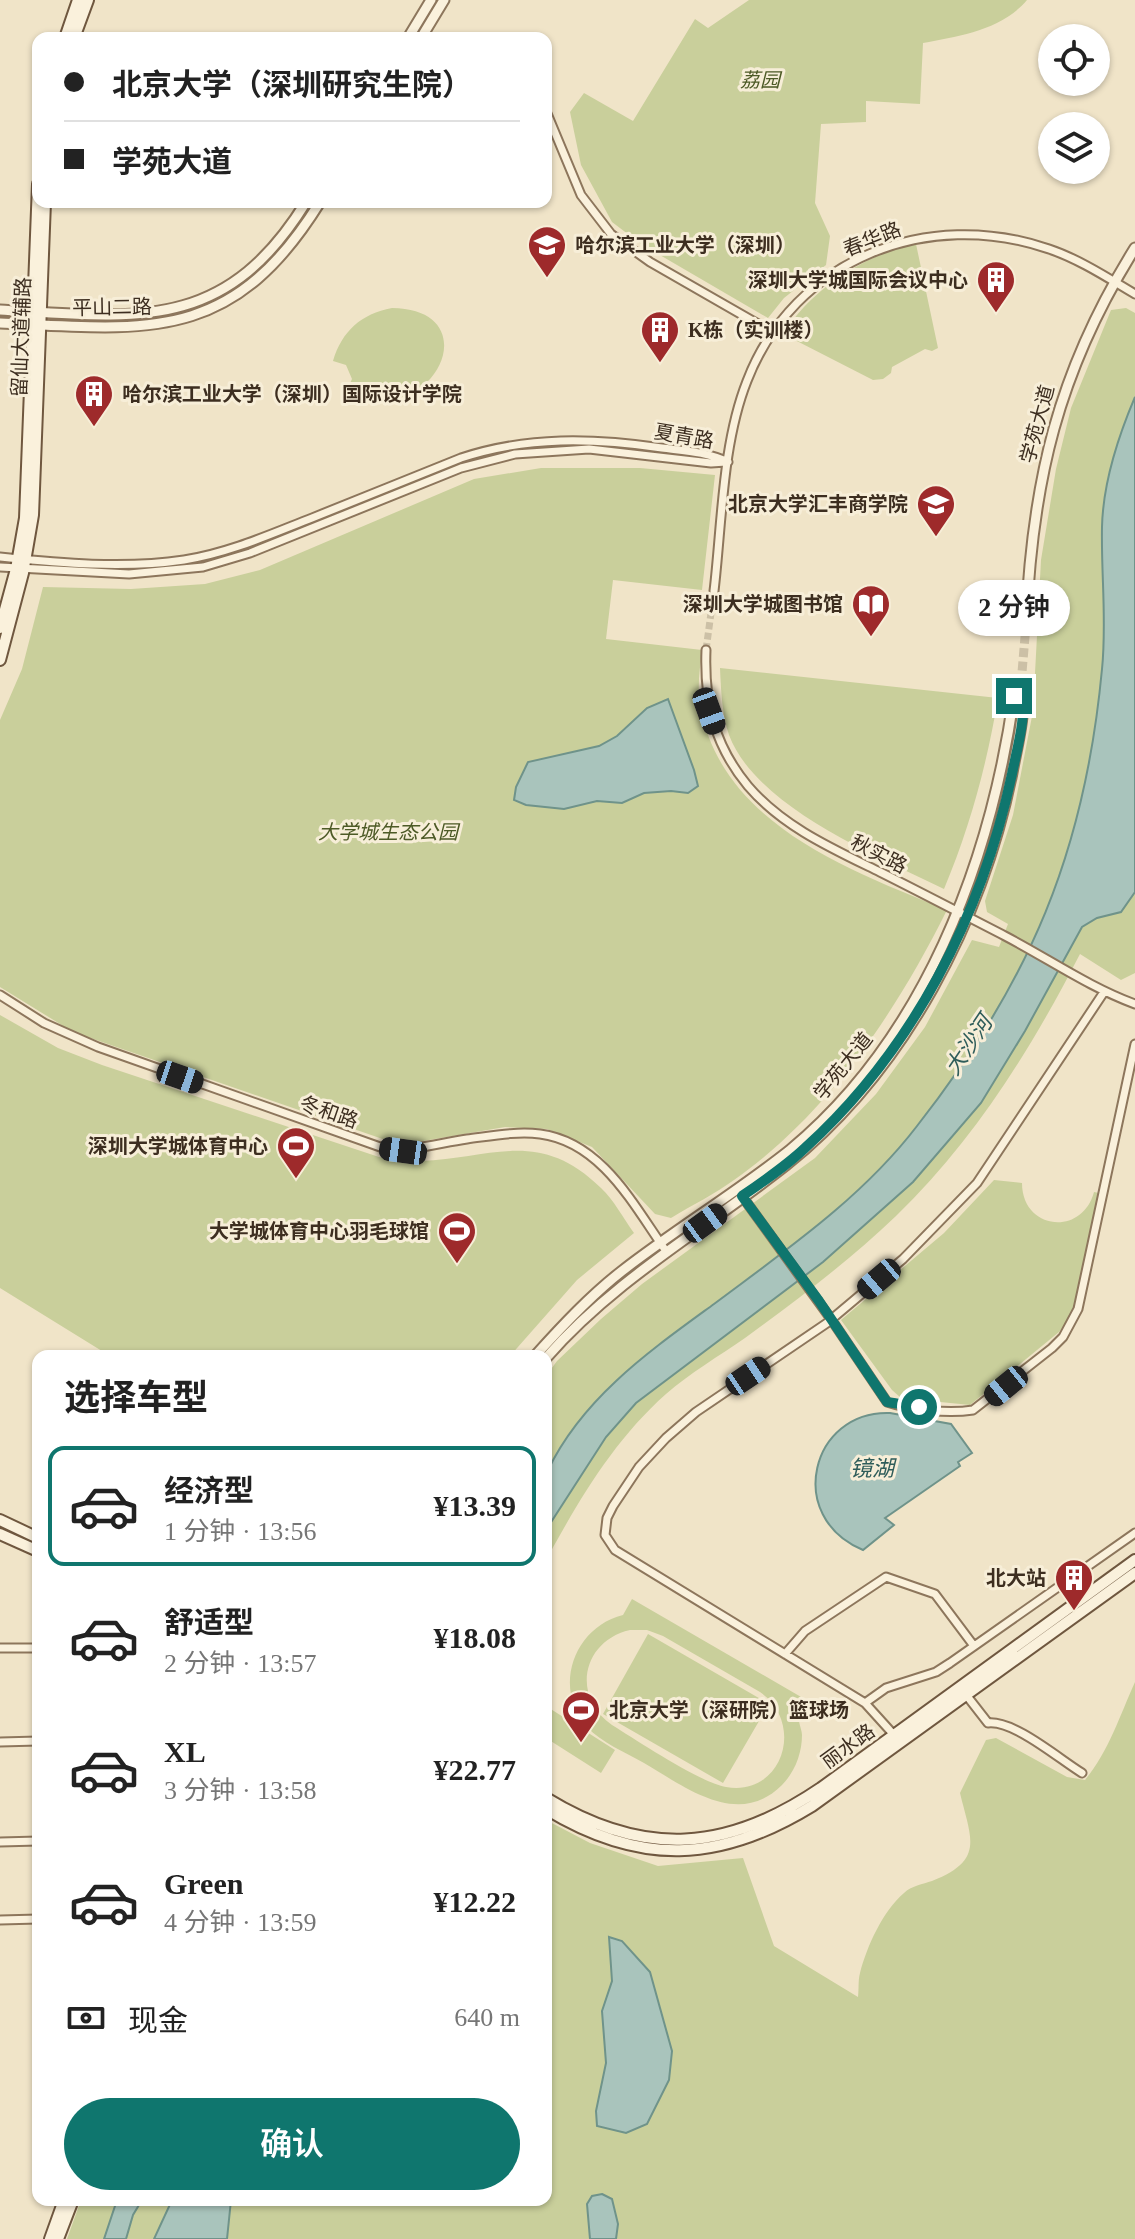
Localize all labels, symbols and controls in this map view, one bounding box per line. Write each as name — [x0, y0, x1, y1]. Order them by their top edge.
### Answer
map controls — [1038, 24, 1110, 184]
button: locate — [1038, 24, 1110, 96]
text: 北京大学（深圳研究生院） — [112, 68, 472, 101]
park label: 荔园 — [740, 69, 783, 91]
button: layers — [1038, 112, 1110, 184]
text: 学苑大道 — [112, 145, 232, 178]
street label: 春华路 — [840, 218, 904, 260]
school or university icon: 哈尔滨工业大学（深圳） — [526, 224, 568, 279]
place label: 哈尔滨工业大学（深圳） — [575, 234, 795, 256]
building icon: 深圳大学城国际会议中心 — [975, 259, 1017, 314]
place label: 深圳大学城国际会议中心 — [748, 269, 968, 291]
street label: 留仙大道辅路 — [8, 277, 34, 397]
street label: 平山二路 — [72, 295, 152, 319]
building icon: K栋（实训楼） — [639, 309, 681, 364]
place label: K栋（实训楼） — [688, 319, 824, 341]
building icon: 哈尔滨工业大学（深圳）国际设计学院 — [73, 373, 115, 428]
place label: 哈尔滨工业大学（深圳）国际设计学院 — [122, 383, 462, 405]
street label: 学苑大道 — [1016, 383, 1058, 465]
street label: 夏青路 — [653, 420, 715, 452]
school or university icon: 北京大学汇丰商学院 — [915, 483, 957, 538]
place label: 北京大学汇丰商学院 — [728, 493, 908, 515]
callout: 2 分钟 — [958, 580, 1070, 636]
library icon: 深圳大学城图书馆 — [850, 583, 892, 638]
place label: 深圳大学城图书馆 — [683, 593, 843, 615]
text: 2 分钟 — [978, 593, 1050, 622]
route end — [996, 678, 1032, 714]
car — [690, 684, 728, 738]
park label: 大学城生态公园 — [318, 821, 461, 843]
street label: 秋实路 — [847, 831, 911, 877]
water label: 大沙河 — [940, 1008, 999, 1080]
street label: 学苑大道 — [809, 1028, 877, 1104]
car — [153, 1058, 207, 1096]
street label: 冬和路 — [297, 1092, 361, 1132]
sports icon: 深圳大学城体育中心 — [275, 1125, 317, 1180]
place label: 深圳大学城体育中心 — [88, 1135, 268, 1157]
car — [378, 1136, 428, 1166]
car — [679, 1199, 731, 1247]
sports icon: 大学城体育中心羽毛球馆 — [436, 1210, 478, 1265]
place label: 大学城体育中心羽毛球馆 — [209, 1220, 429, 1242]
car — [853, 1254, 905, 1304]
car — [721, 1353, 775, 1399]
car — [980, 1362, 1032, 1410]
text: 选择车型 — [64, 1378, 208, 1418]
route start — [901, 1389, 937, 1425]
water label: 镜湖 — [850, 1456, 897, 1481]
icon: car — [68, 1470, 140, 1542]
text: 经济型 — [164, 1474, 254, 1507]
text: ¥13.39 — [434, 1489, 516, 1522]
text: 1 分钟 · 13:56 — [164, 1517, 316, 1546]
building icon: 北大站 — [1053, 1557, 1095, 1612]
place label: 北大站 — [986, 1567, 1046, 1589]
icon: car — [68, 1602, 140, 1674]
text: 舒适型 — [164, 1606, 254, 1639]
text: ¥18.08 — [434, 1621, 516, 1654]
text: 2 分钟 · 13:57 — [164, 1649, 316, 1678]
sports icon: 北京大学（深研院）篮球场 — [560, 1689, 602, 1744]
place label: 北京大学（深研院）篮球场 — [609, 1699, 849, 1721]
street label: 丽水路 — [817, 1719, 879, 1773]
icon: car — [68, 1734, 140, 1806]
text: XL — [164, 1735, 206, 1768]
text: ¥22.77 — [434, 1753, 516, 1786]
text: 3 分钟 · 13:58 — [164, 1776, 316, 1805]
icon: car — [68, 1866, 140, 1938]
text: Green — [164, 1867, 243, 1900]
text: ¥12.22 — [434, 1885, 516, 1918]
text: 4 分钟 · 13:59 — [164, 1908, 316, 1937]
icon: cash — [64, 1996, 108, 2040]
text: 640 m — [454, 2003, 520, 2032]
text: 现金 — [128, 2004, 188, 2037]
button: 确认 — [64, 2098, 520, 2190]

